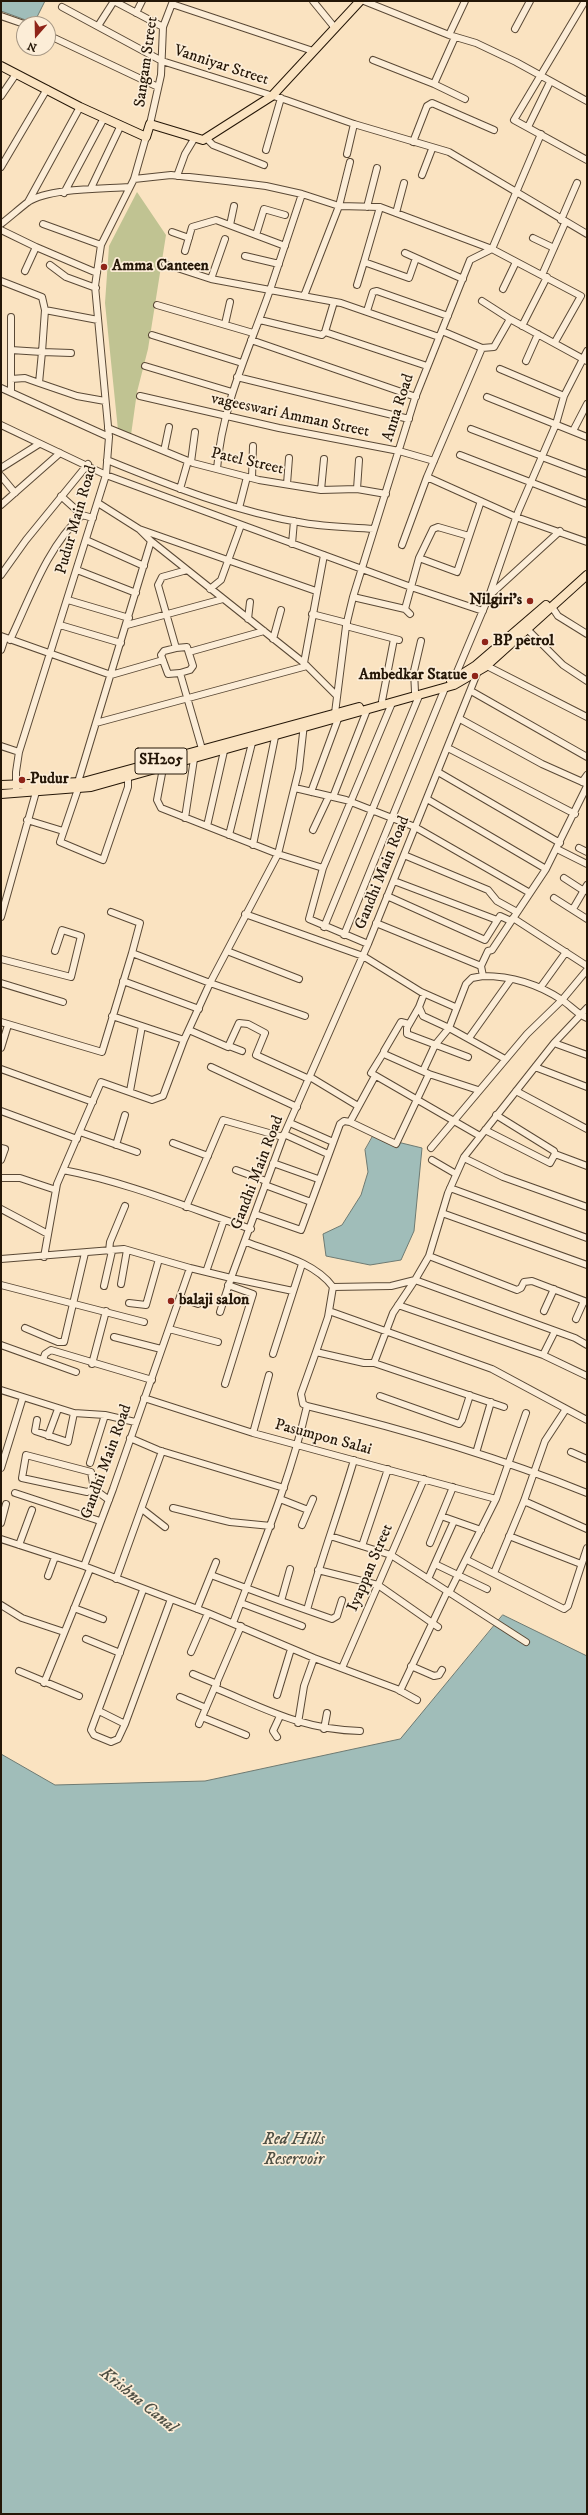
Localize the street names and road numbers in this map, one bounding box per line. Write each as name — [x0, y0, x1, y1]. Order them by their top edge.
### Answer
street label: Sangam Street — [131, 15, 163, 109]
street label: Vanniyar Street — [171, 42, 271, 90]
street label: Anna Road — [379, 372, 419, 444]
street label: vageeswari Amman Street — [209, 390, 371, 442]
street label: Patel Street — [209, 444, 285, 480]
street label: Pudur Main Road — [52, 463, 102, 577]
road number: SH205 — [135, 748, 187, 774]
street label: Gandhi Main Road — [351, 813, 415, 933]
street label: Gandhi Main Road — [227, 1113, 289, 1233]
street label: Gandhi Main Road — [77, 1402, 137, 1522]
street label: Pasumpon Salai — [272, 1416, 374, 1460]
street label: Iyappan Street — [344, 1521, 398, 1615]

